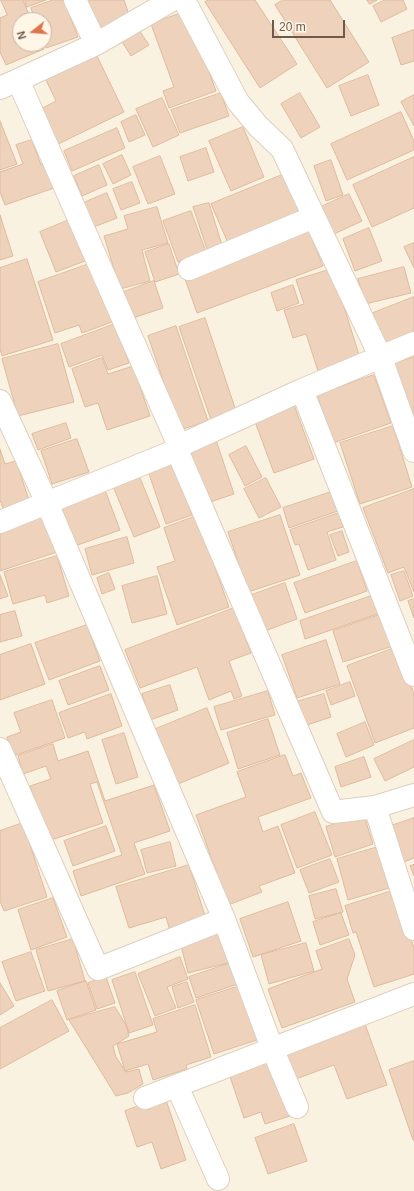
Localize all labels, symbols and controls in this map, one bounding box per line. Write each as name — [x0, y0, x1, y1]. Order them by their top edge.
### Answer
north arrow — [12, 12, 52, 52]
scale bar — [274, 12, 347, 38]
text: 20 m — [279, 20, 306, 34]
text: N — [15, 30, 28, 41]

